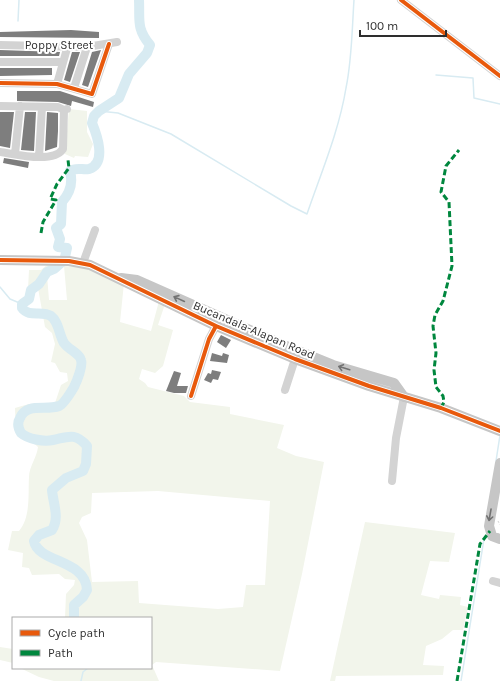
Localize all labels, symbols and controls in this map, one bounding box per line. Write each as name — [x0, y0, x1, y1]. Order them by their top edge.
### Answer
scale bar — [360, 12, 446, 38]
text: 100 m — [366, 19, 398, 33]
street label: Poppy Street — [25, 38, 94, 52]
one-way arrow — [173, 295, 185, 302]
street label: Bucandala-Alapan Road — [191, 298, 317, 362]
one-way arrow — [338, 364, 351, 371]
one-way arrow — [486, 508, 494, 521]
legend — [12, 617, 152, 669]
text: Cycle path — [48, 626, 105, 640]
text: Path — [48, 646, 73, 660]

